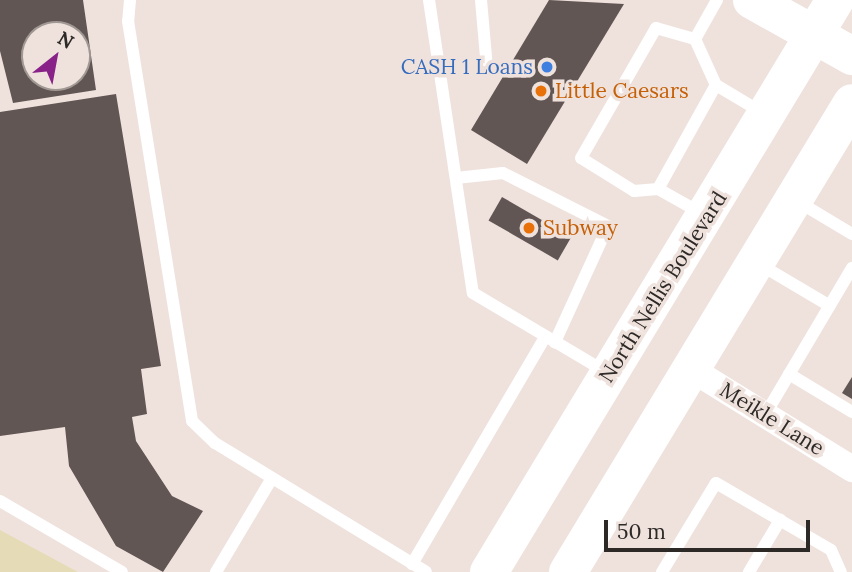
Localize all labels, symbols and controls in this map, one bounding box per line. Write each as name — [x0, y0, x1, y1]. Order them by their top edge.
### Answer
north arrow — [21, 21, 91, 91]
text: N — [53, 26, 78, 54]
place label: CASH 1 Loans — [401, 54, 533, 80]
marker: CASH 1 Loans — [539, 59, 555, 75]
place label: Little Caesars — [555, 78, 689, 104]
marker: Little Caesars — [533, 83, 549, 99]
street label: North Nellis Boulevard — [594, 187, 732, 387]
place label: Subway — [543, 215, 618, 241]
marker: Subway — [521, 220, 537, 236]
street label: Meikle Lane — [715, 377, 829, 461]
scale bar — [607, 505, 814, 550]
text: 50 m — [617, 518, 666, 545]

